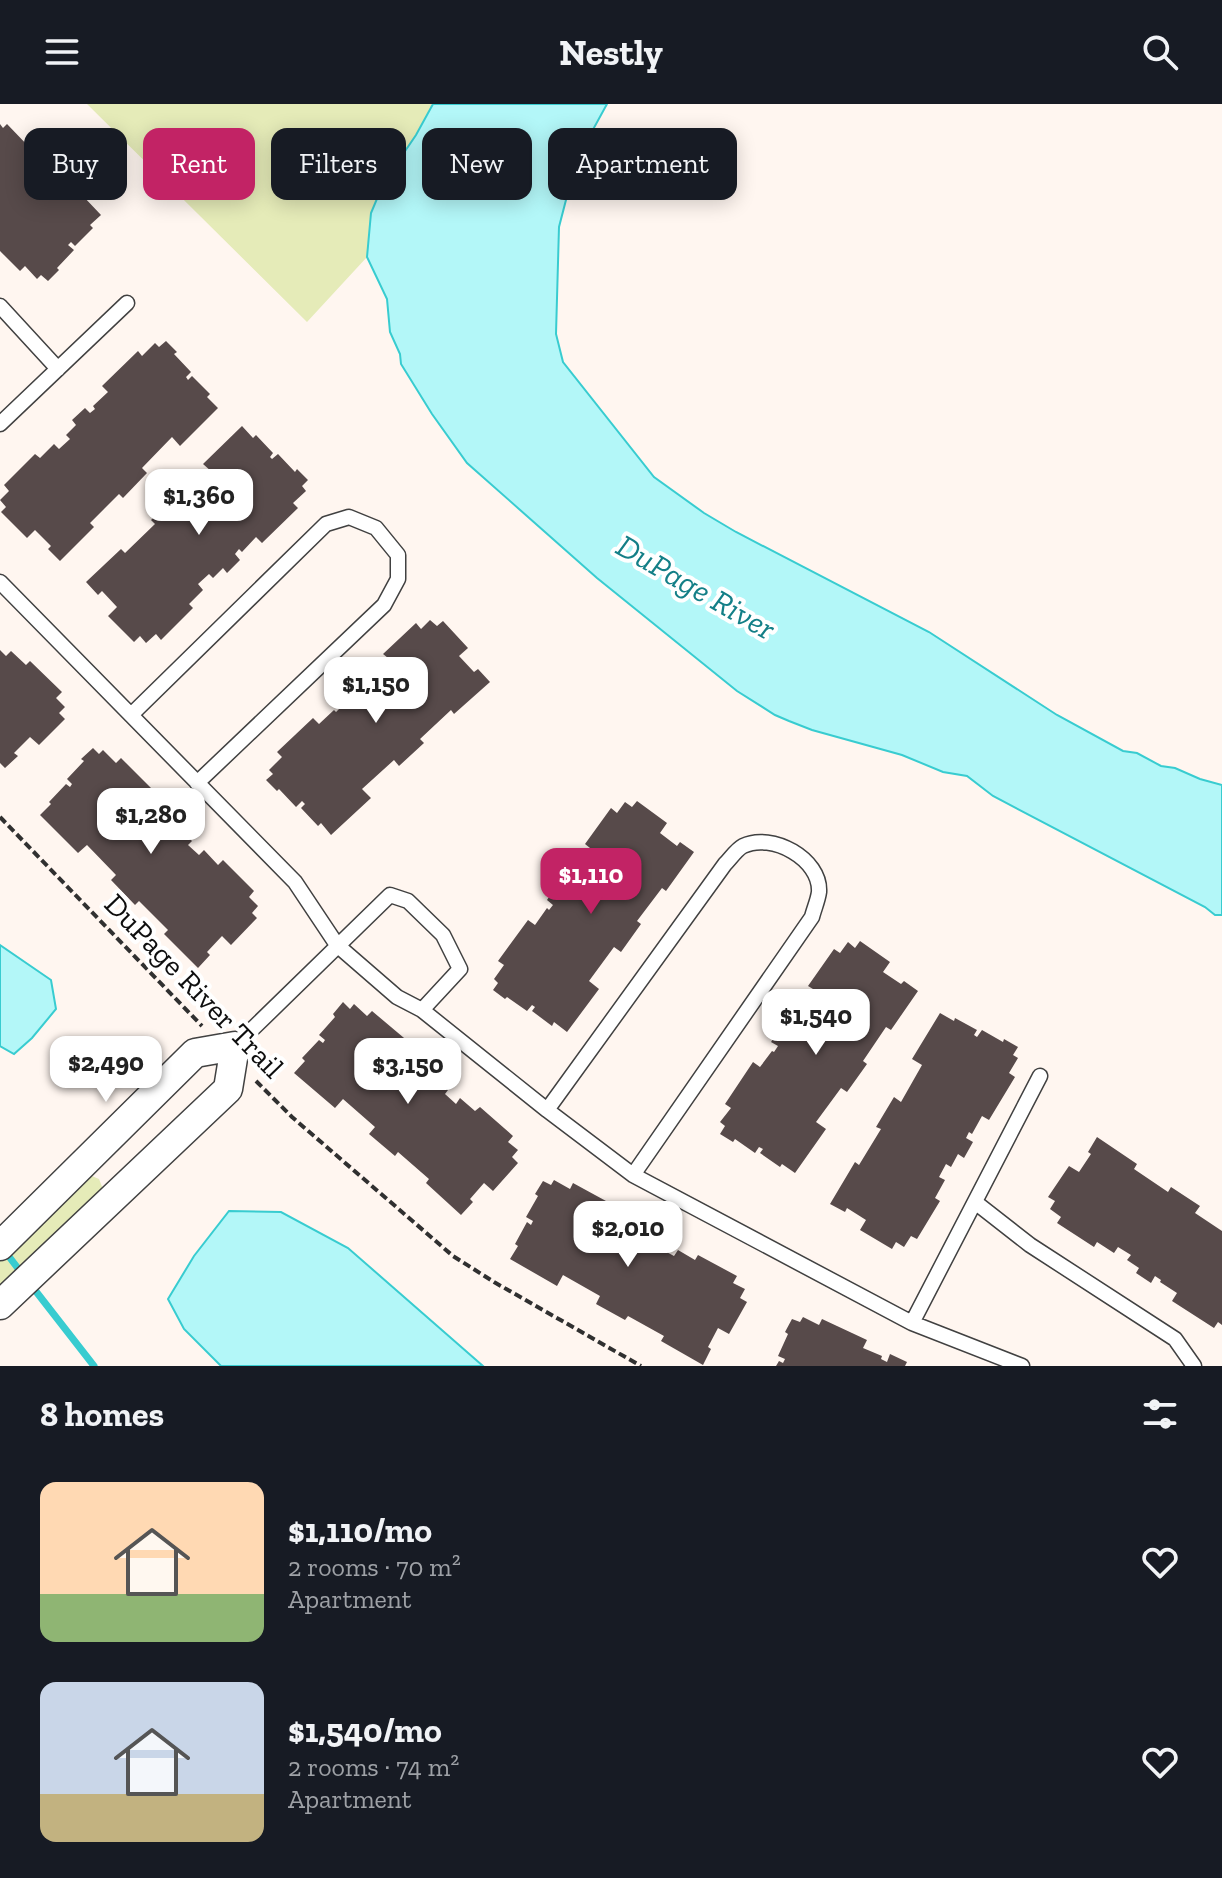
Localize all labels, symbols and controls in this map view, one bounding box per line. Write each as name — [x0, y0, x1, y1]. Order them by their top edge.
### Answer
icon: menu — [40, 30, 84, 74]
icon: search — [1138, 30, 1182, 74]
text: Nestly — [559, 31, 663, 74]
chip: Buy — [24, 128, 127, 200]
chip: Rent — [143, 128, 255, 200]
chip: Filters — [271, 128, 406, 200]
chip: New — [422, 128, 532, 200]
chip: Apartment — [548, 128, 737, 200]
pin: $1,360 — [134, 469, 264, 537]
text: $1,360 — [163, 479, 235, 511]
water label: DuPage River — [610, 526, 783, 648]
pin: $1,150 — [311, 657, 441, 725]
text: $1,150 — [342, 667, 410, 699]
pin: $1,280 — [86, 788, 216, 856]
text: $1,280 — [115, 798, 187, 830]
pin: $1,110 — [526, 848, 656, 916]
text: $1,110 — [558, 858, 624, 890]
street label: DuPage River Trail — [97, 886, 291, 1086]
pin: $1,540 — [751, 989, 881, 1057]
text: $1,540 — [780, 999, 852, 1031]
pin: $2,490 — [41, 1036, 171, 1104]
pin: $3,150 — [343, 1038, 473, 1106]
text: $2,490 — [68, 1046, 144, 1078]
text: $3,150 — [372, 1048, 444, 1080]
pin: $2,010 — [563, 1201, 693, 1269]
text: $2,010 — [592, 1211, 664, 1243]
icon: filters — [1138, 1392, 1182, 1436]
text: 8 homes — [40, 1394, 164, 1435]
text: $1,110/mo — [288, 1510, 432, 1551]
icon: home — [104, 1514, 200, 1610]
icon: heart — [1138, 1540, 1182, 1584]
text: 2 rooms · 70 m² — [288, 1551, 461, 1583]
text: Apartment — [288, 1583, 411, 1615]
text: $1,540/mo — [288, 1710, 442, 1751]
icon: home — [104, 1714, 200, 1810]
icon: heart — [1138, 1740, 1182, 1784]
text: 2 rooms · 74 m² — [288, 1751, 459, 1783]
text: Apartment — [288, 1783, 411, 1815]

